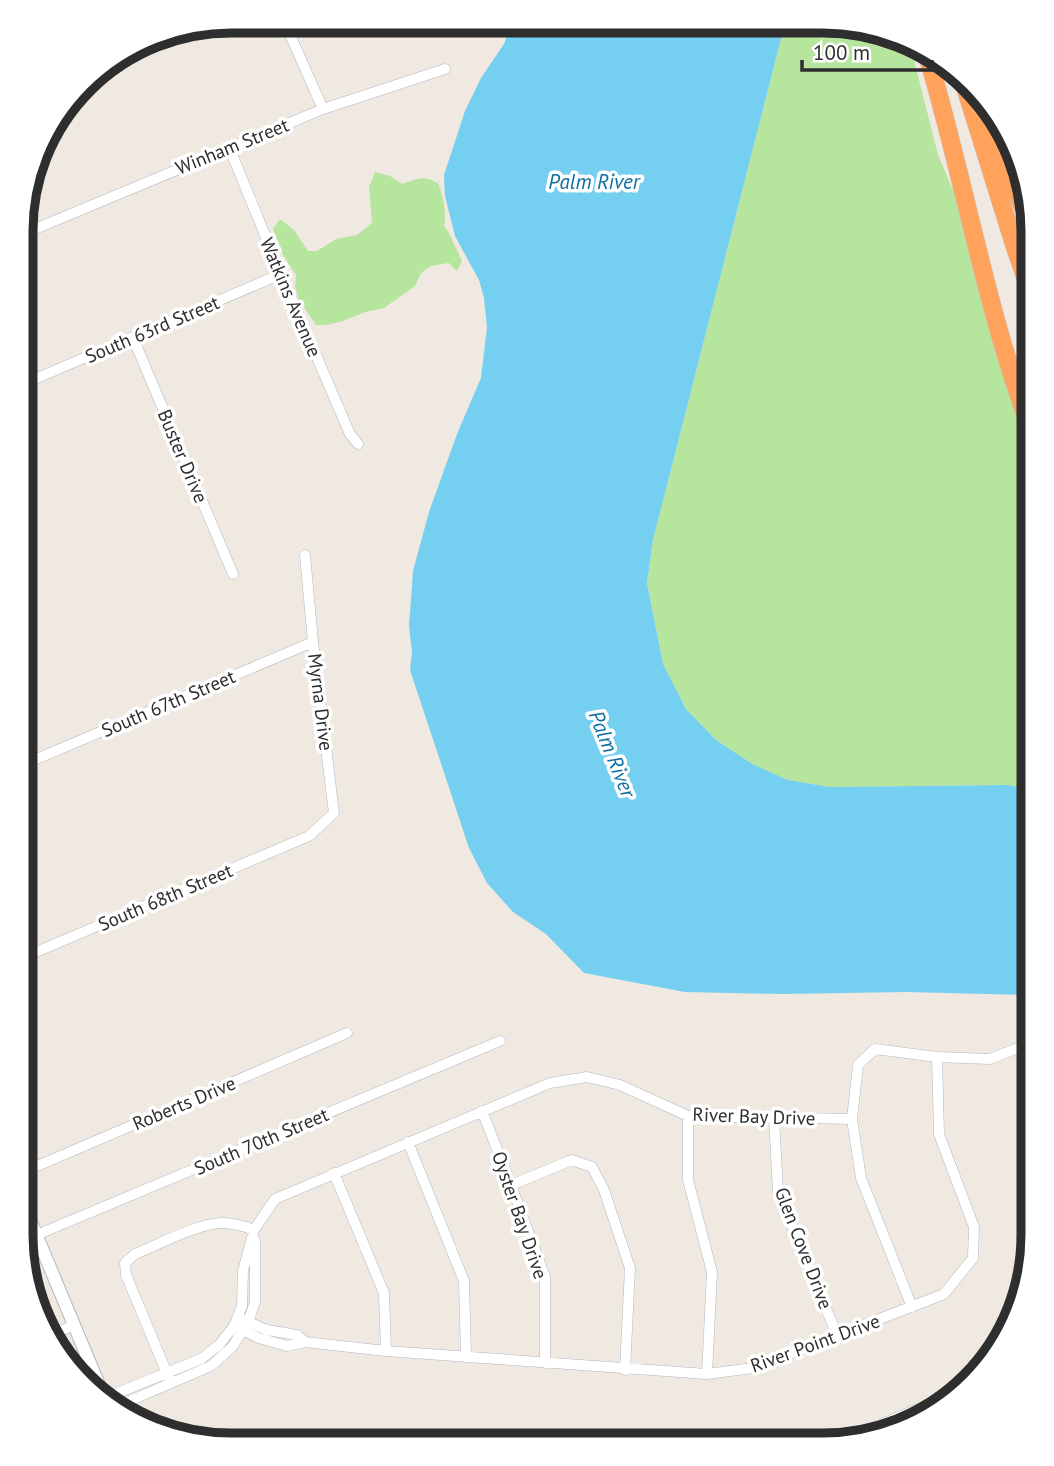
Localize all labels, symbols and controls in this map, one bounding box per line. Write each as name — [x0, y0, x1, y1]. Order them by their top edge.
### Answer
scale bar — [802, 28, 932, 72]
text: 100 m — [813, 39, 870, 66]
street label: Winham Street — [172, 112, 293, 180]
water label: Palm River — [548, 168, 642, 195]
street label: Watkins Avenue — [255, 234, 327, 360]
street label: South 63rd Street — [81, 290, 223, 368]
street label: Buster Drive — [153, 406, 213, 506]
street label: Myrna Drive — [303, 652, 339, 752]
street label: South 67th Street — [97, 664, 239, 742]
water label: Palm River — [583, 706, 643, 803]
street label: South 68th Street — [94, 858, 236, 936]
street label: Roberts Drive — [129, 1071, 239, 1135]
street label: South 70th Street — [190, 1102, 332, 1180]
street label: River Bay Drive — [692, 1102, 816, 1130]
street label: Oyster Bay Drive — [487, 1148, 553, 1282]
street label: Glen Cove Drive — [770, 1184, 838, 1312]
street label: River Point Drive — [747, 1308, 883, 1378]

